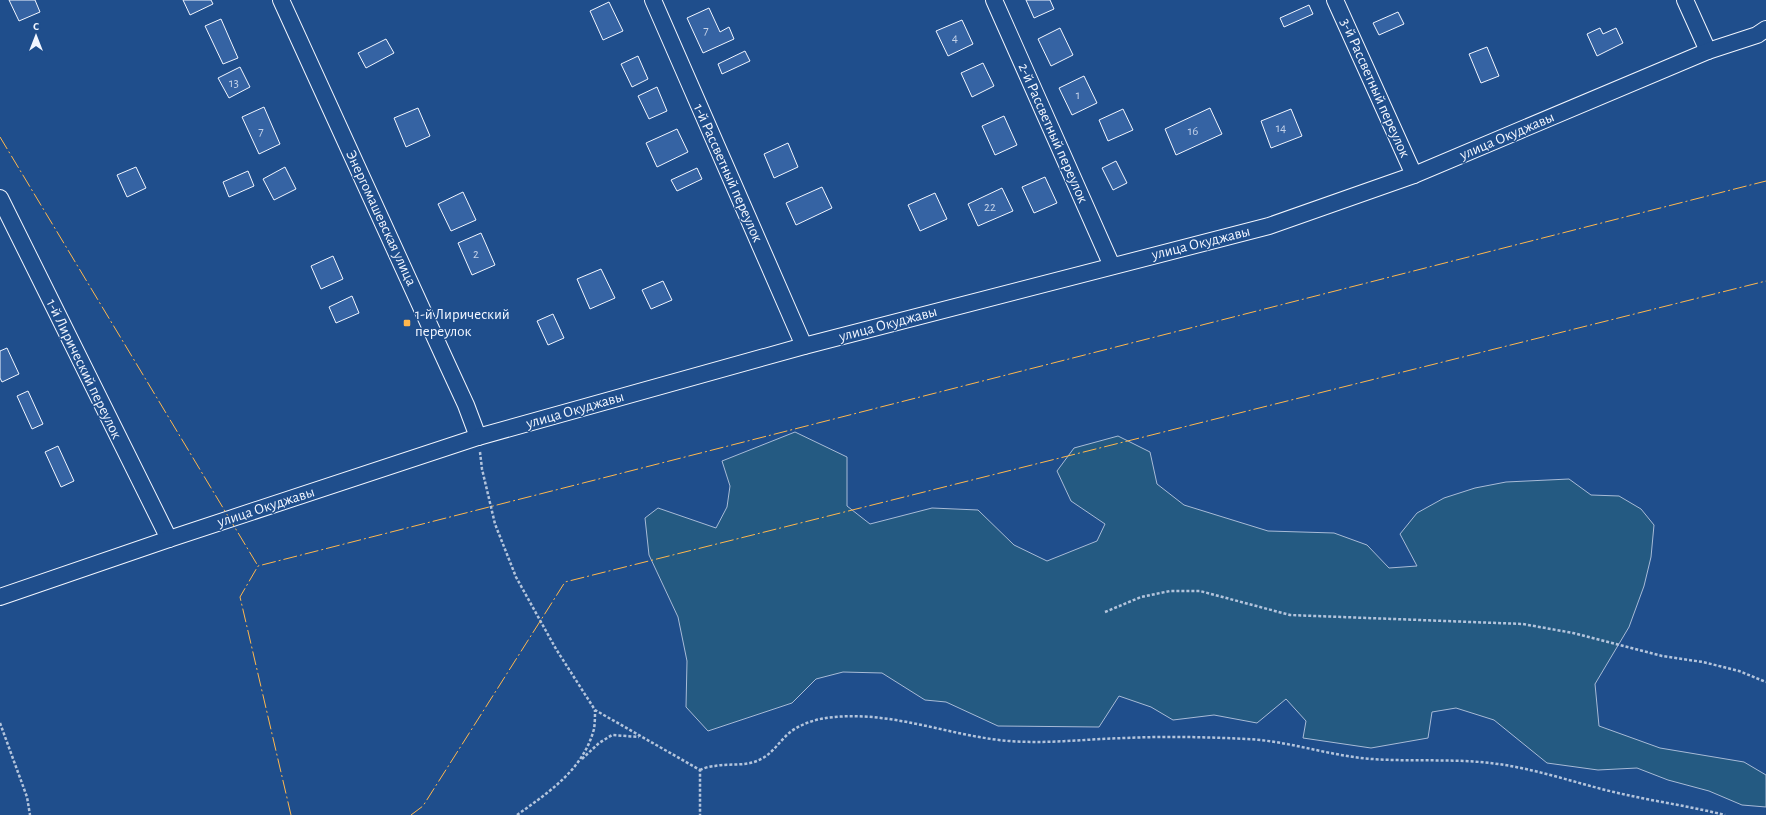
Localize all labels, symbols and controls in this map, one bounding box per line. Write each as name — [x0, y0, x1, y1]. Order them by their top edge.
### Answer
north arrow — [16, 16, 56, 56]
street label: 3-й Рассветный переулок — [1338, 16, 1413, 160]
text: С — [33, 21, 39, 32]
house number: 7 — [703, 24, 709, 37]
house number: 4 — [952, 32, 958, 45]
street label: 2-й Рассветный переулок — [1015, 61, 1091, 205]
house number: 13 — [229, 77, 239, 90]
house number: 1 — [1076, 89, 1080, 102]
street label: 1-й Рассветный переулок — [691, 102, 765, 244]
street label: улица Окуджавы — [1457, 109, 1556, 163]
house number: 14 — [1276, 122, 1286, 135]
house number: 7 — [258, 125, 264, 138]
house number: 16 — [1188, 125, 1198, 138]
street label: Энергомашевская улица — [343, 148, 419, 288]
house number: 22 — [984, 201, 996, 214]
street label: улица Окуджавы — [1149, 224, 1252, 263]
house number: 2 — [473, 248, 479, 261]
street label: 1-й Лирический переулок — [44, 297, 124, 441]
street label: улица Окуджавы — [836, 304, 939, 345]
place label: 1-й Лирический переулок — [415, 307, 510, 339]
marker: 1-й Лирический переулок — [402, 318, 412, 328]
street label: улица Окуджавы — [523, 389, 626, 431]
street label: улица Окуджавы — [215, 484, 316, 530]

